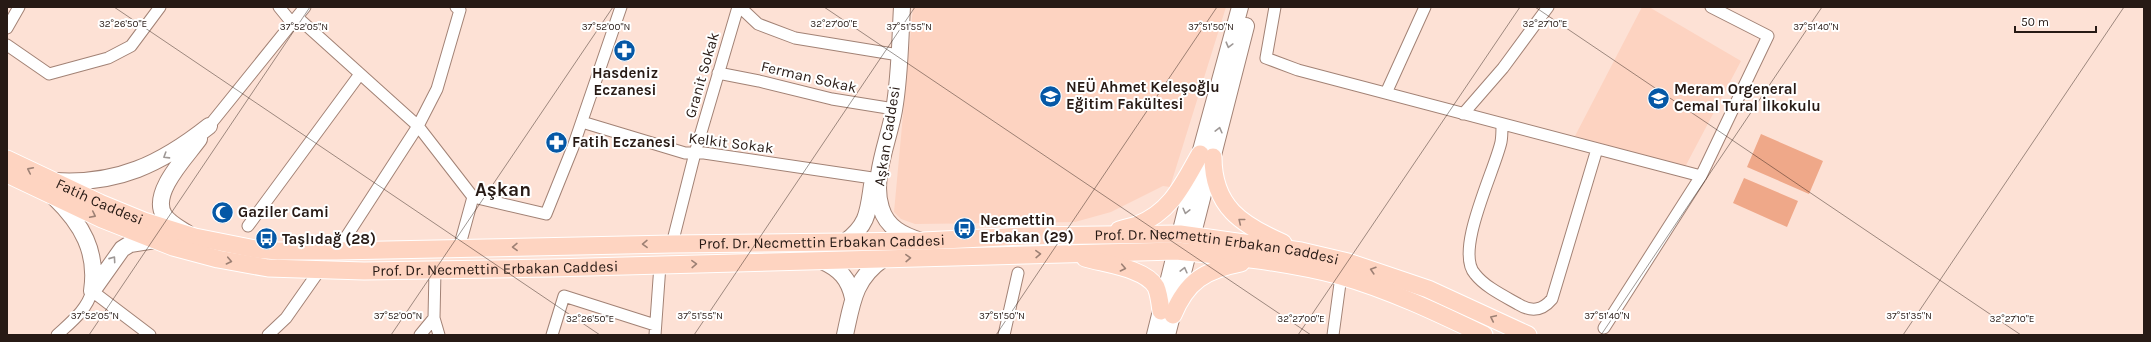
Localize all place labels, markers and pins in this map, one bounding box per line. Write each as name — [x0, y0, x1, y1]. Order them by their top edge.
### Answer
pharmacy icon: Hasdeniz Eczanesi — [612, 37, 638, 63]
place label: Hasdeniz Eczanesi — [592, 64, 658, 99]
place label: NEÜ Ahmet Keleşoğlu Eğitim Fakültesi — [1066, 77, 1220, 113]
place label: Meram Orgeneral Cemal Tural İlkokulu — [1674, 80, 1821, 115]
school or university icon: NEÜ Ahmet Keleşoğlu Eğitim Fakültesi — [1038, 83, 1064, 109]
school or university icon: Meram Orgeneral Cemal Tural İlkokulu — [1645, 85, 1671, 111]
pharmacy icon: Fatih Eczanesi — [543, 129, 569, 155]
place label: Fatih Eczanesi — [572, 133, 676, 151]
mosque icon: Gaziler Cami — [209, 199, 235, 225]
place label: Gaziler Cami — [238, 203, 329, 221]
place label: Necmettin Erbakan (29) — [980, 211, 1074, 246]
bus stop icon: Necmettin Erbakan (29) — [951, 216, 977, 242]
bus stop icon: Taşlıdağ (28) — [254, 226, 280, 252]
place label: Taşlıdağ (28) — [282, 230, 376, 248]

